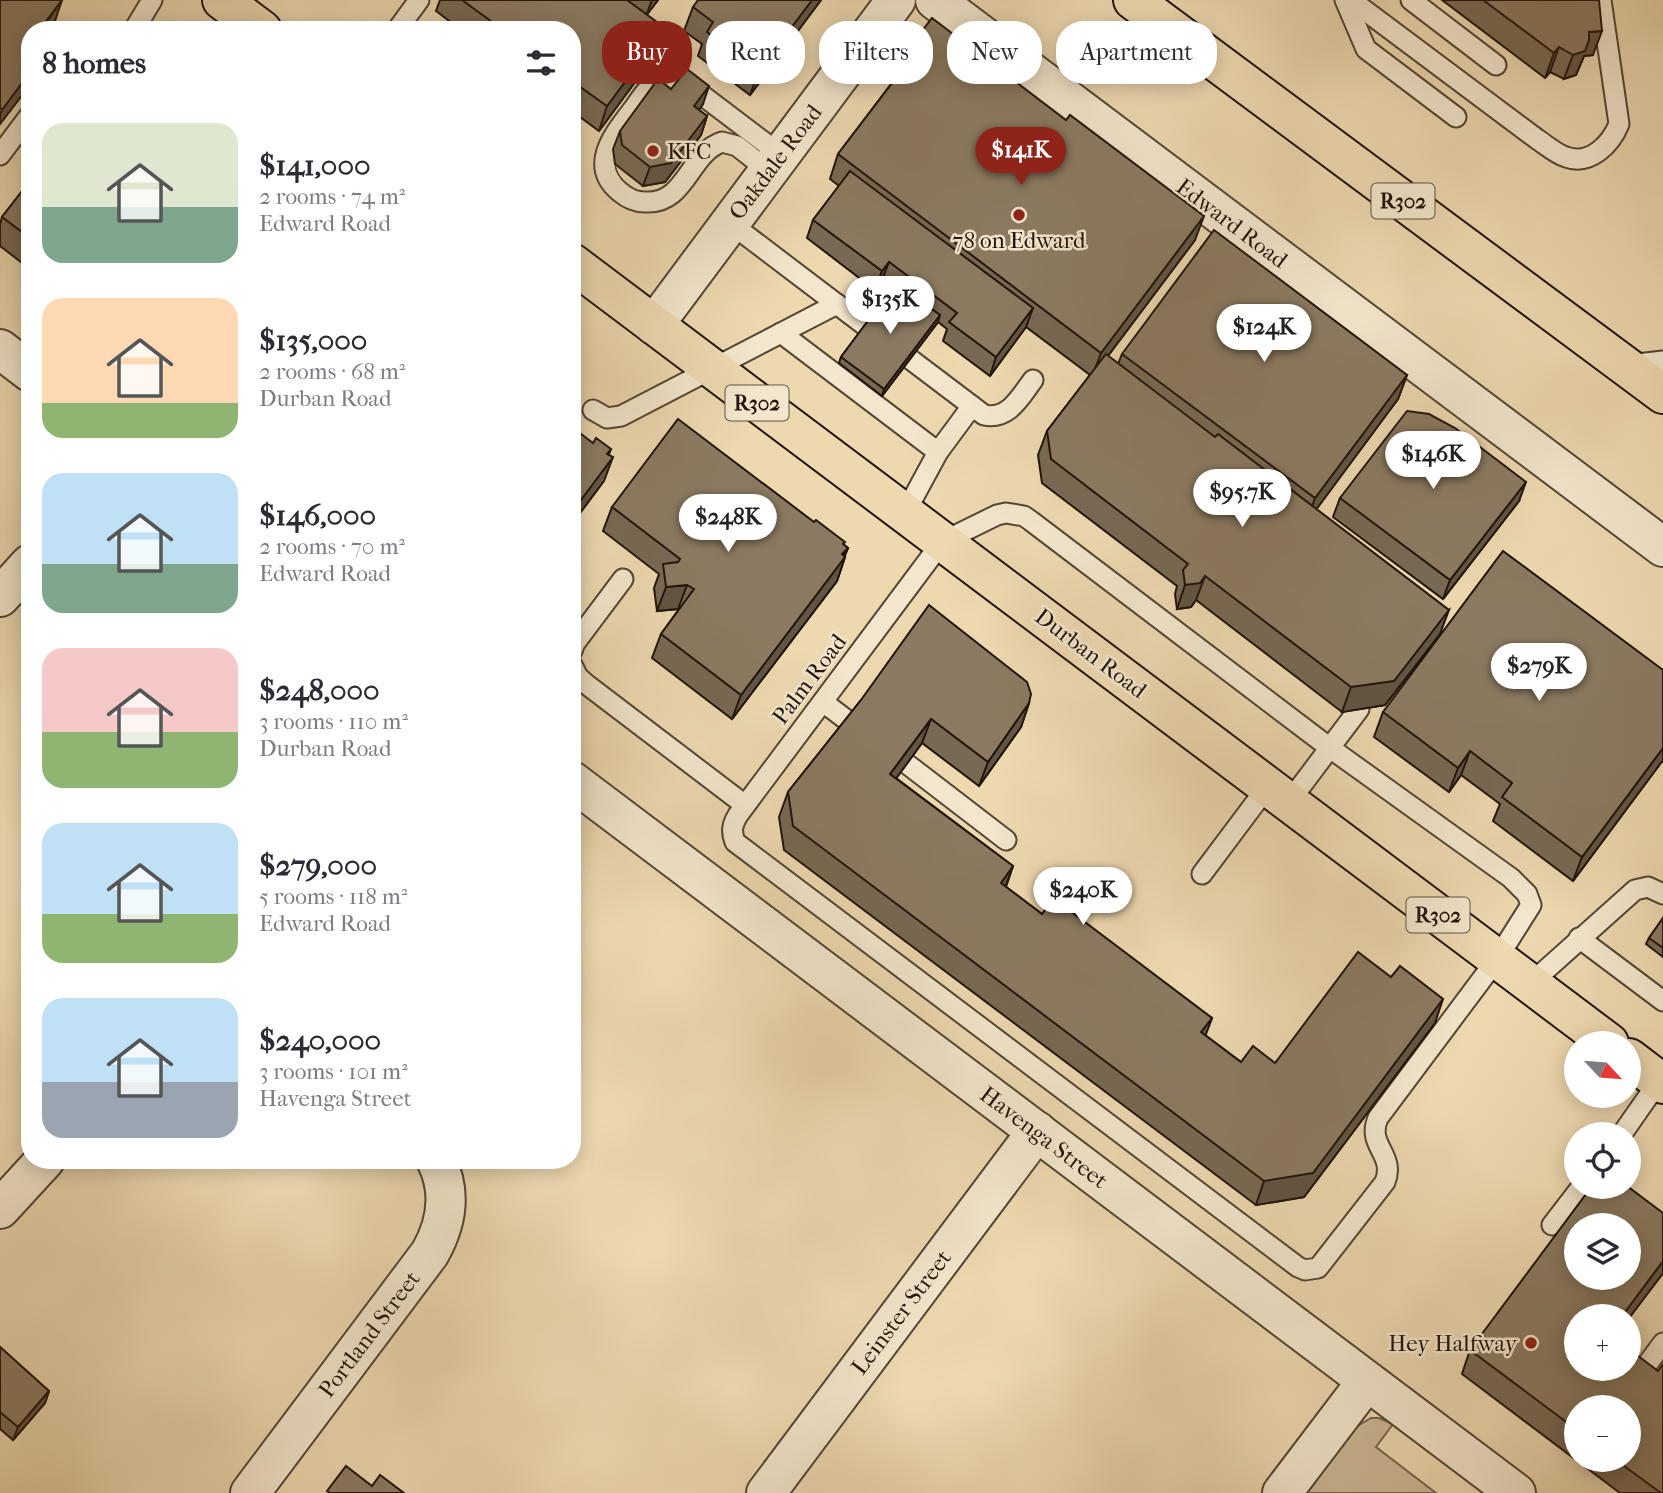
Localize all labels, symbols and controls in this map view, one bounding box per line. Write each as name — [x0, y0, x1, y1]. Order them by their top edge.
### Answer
chip: Buy — [602, 21, 692, 84]
chip: Rent — [706, 21, 805, 84]
chip: Filters — [819, 21, 933, 84]
chip: New — [947, 21, 1042, 84]
chip: Apartment — [1056, 21, 1217, 84]
icon: filters — [522, 44, 560, 82]
text: 8 homes — [42, 46, 146, 81]
street label: Oakdale Road — [723, 99, 828, 225]
pin: $141K — [972, 128, 1070, 187]
text: $141K — [991, 136, 1051, 163]
place label: KFC — [667, 138, 712, 165]
marker: KFC — [645, 143, 661, 159]
text: $141,000 — [259, 148, 371, 183]
icon: home — [98, 151, 182, 235]
street label: Edward Road — [1171, 173, 1293, 274]
text: 2 rooms · 74 m² — [259, 183, 405, 210]
road number: R302 — [1372, 184, 1434, 218]
marker: 78 on Edward — [1011, 207, 1027, 223]
text: Edward Road — [259, 210, 391, 237]
place label: 78 on Edward — [952, 227, 1086, 254]
pin: $135K — [841, 276, 939, 336]
text: $135K — [862, 285, 918, 312]
pin: $124K — [1215, 304, 1313, 364]
text: $124K — [1233, 313, 1296, 340]
text: $135,000 — [259, 323, 367, 358]
icon: home — [98, 326, 182, 410]
text: 2 rooms · 68 m² — [259, 358, 405, 385]
text: Durban Road — [259, 385, 392, 412]
road number: R302 — [726, 386, 788, 420]
pin: $146K — [1384, 432, 1482, 491]
text: $146K — [1401, 440, 1465, 467]
pin: $95.7K — [1185, 470, 1299, 529]
text: $95.7K — [1209, 478, 1275, 505]
pin: $248K — [679, 494, 777, 554]
text: $146,000 — [259, 498, 376, 533]
icon: home — [98, 501, 182, 585]
text: $248K — [695, 503, 761, 530]
text: 2 rooms · 70 m² — [259, 533, 405, 560]
text: Edward Road — [259, 560, 391, 587]
street label: Durban Road — [1030, 603, 1152, 704]
street label: Palm Road — [767, 629, 852, 730]
pin: $279K — [1490, 644, 1588, 703]
text: $279K — [1507, 652, 1571, 679]
text: $248,000 — [259, 673, 380, 708]
icon: home — [98, 676, 182, 760]
text: 3 rooms · 110 m² — [259, 708, 408, 735]
text: Durban Road — [259, 735, 392, 762]
text: $279,000 — [259, 848, 377, 883]
icon: home — [98, 851, 182, 935]
pin: $240K — [1034, 867, 1132, 927]
text: $240K — [1049, 876, 1117, 903]
text: 5 rooms · 118 m² — [259, 883, 407, 910]
road number: R302 — [1406, 898, 1470, 932]
text: Edward Road — [259, 910, 391, 937]
text: $240,000 — [259, 1023, 381, 1058]
icon: home — [98, 1026, 182, 1110]
north arrow — [1564, 1031, 1642, 1108]
map controls — [1564, 1031, 1641, 1472]
text: 3 rooms · 101 m² — [259, 1058, 408, 1085]
street label: Havenga Street — [975, 1081, 1113, 1194]
text: Havenga Street — [259, 1085, 412, 1112]
button: locate — [1564, 1122, 1641, 1199]
button: layers — [1564, 1213, 1641, 1290]
street label: Leinster Street — [846, 1245, 957, 1380]
street label: Portland Street — [313, 1266, 426, 1403]
button: + — [1564, 1304, 1641, 1381]
place label: Hey Halfway — [1388, 1330, 1518, 1357]
marker: Hey Halfway — [1523, 1335, 1539, 1351]
button: − — [1564, 1395, 1641, 1472]

